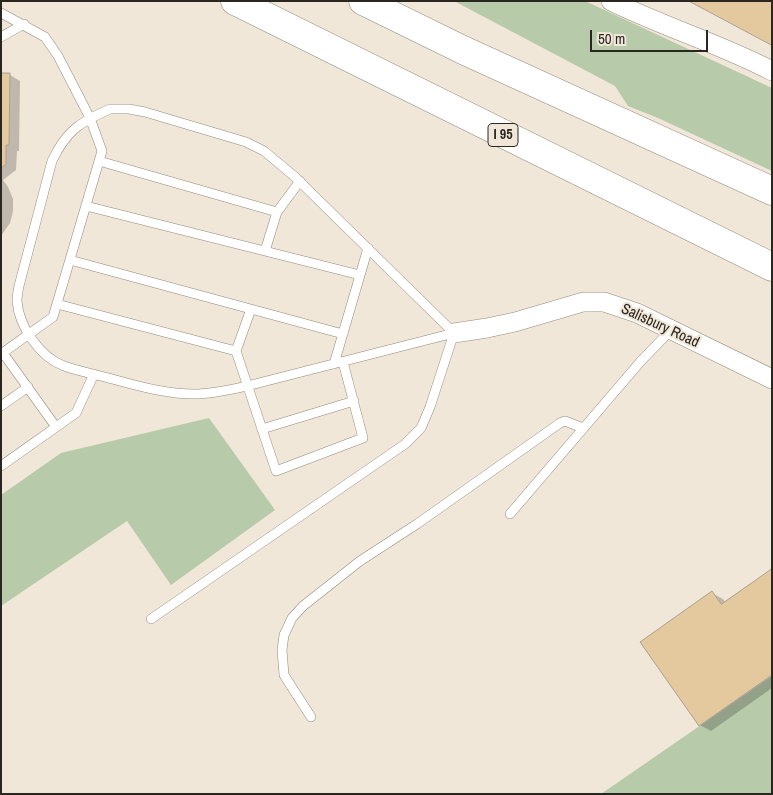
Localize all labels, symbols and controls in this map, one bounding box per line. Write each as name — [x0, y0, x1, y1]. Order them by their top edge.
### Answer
scale bar — [593, 20, 710, 52]
text: 50 m — [598, 28, 625, 49]
road number: I 95 — [488, 124, 518, 146]
street label: Salisbury Road — [618, 300, 702, 352]

